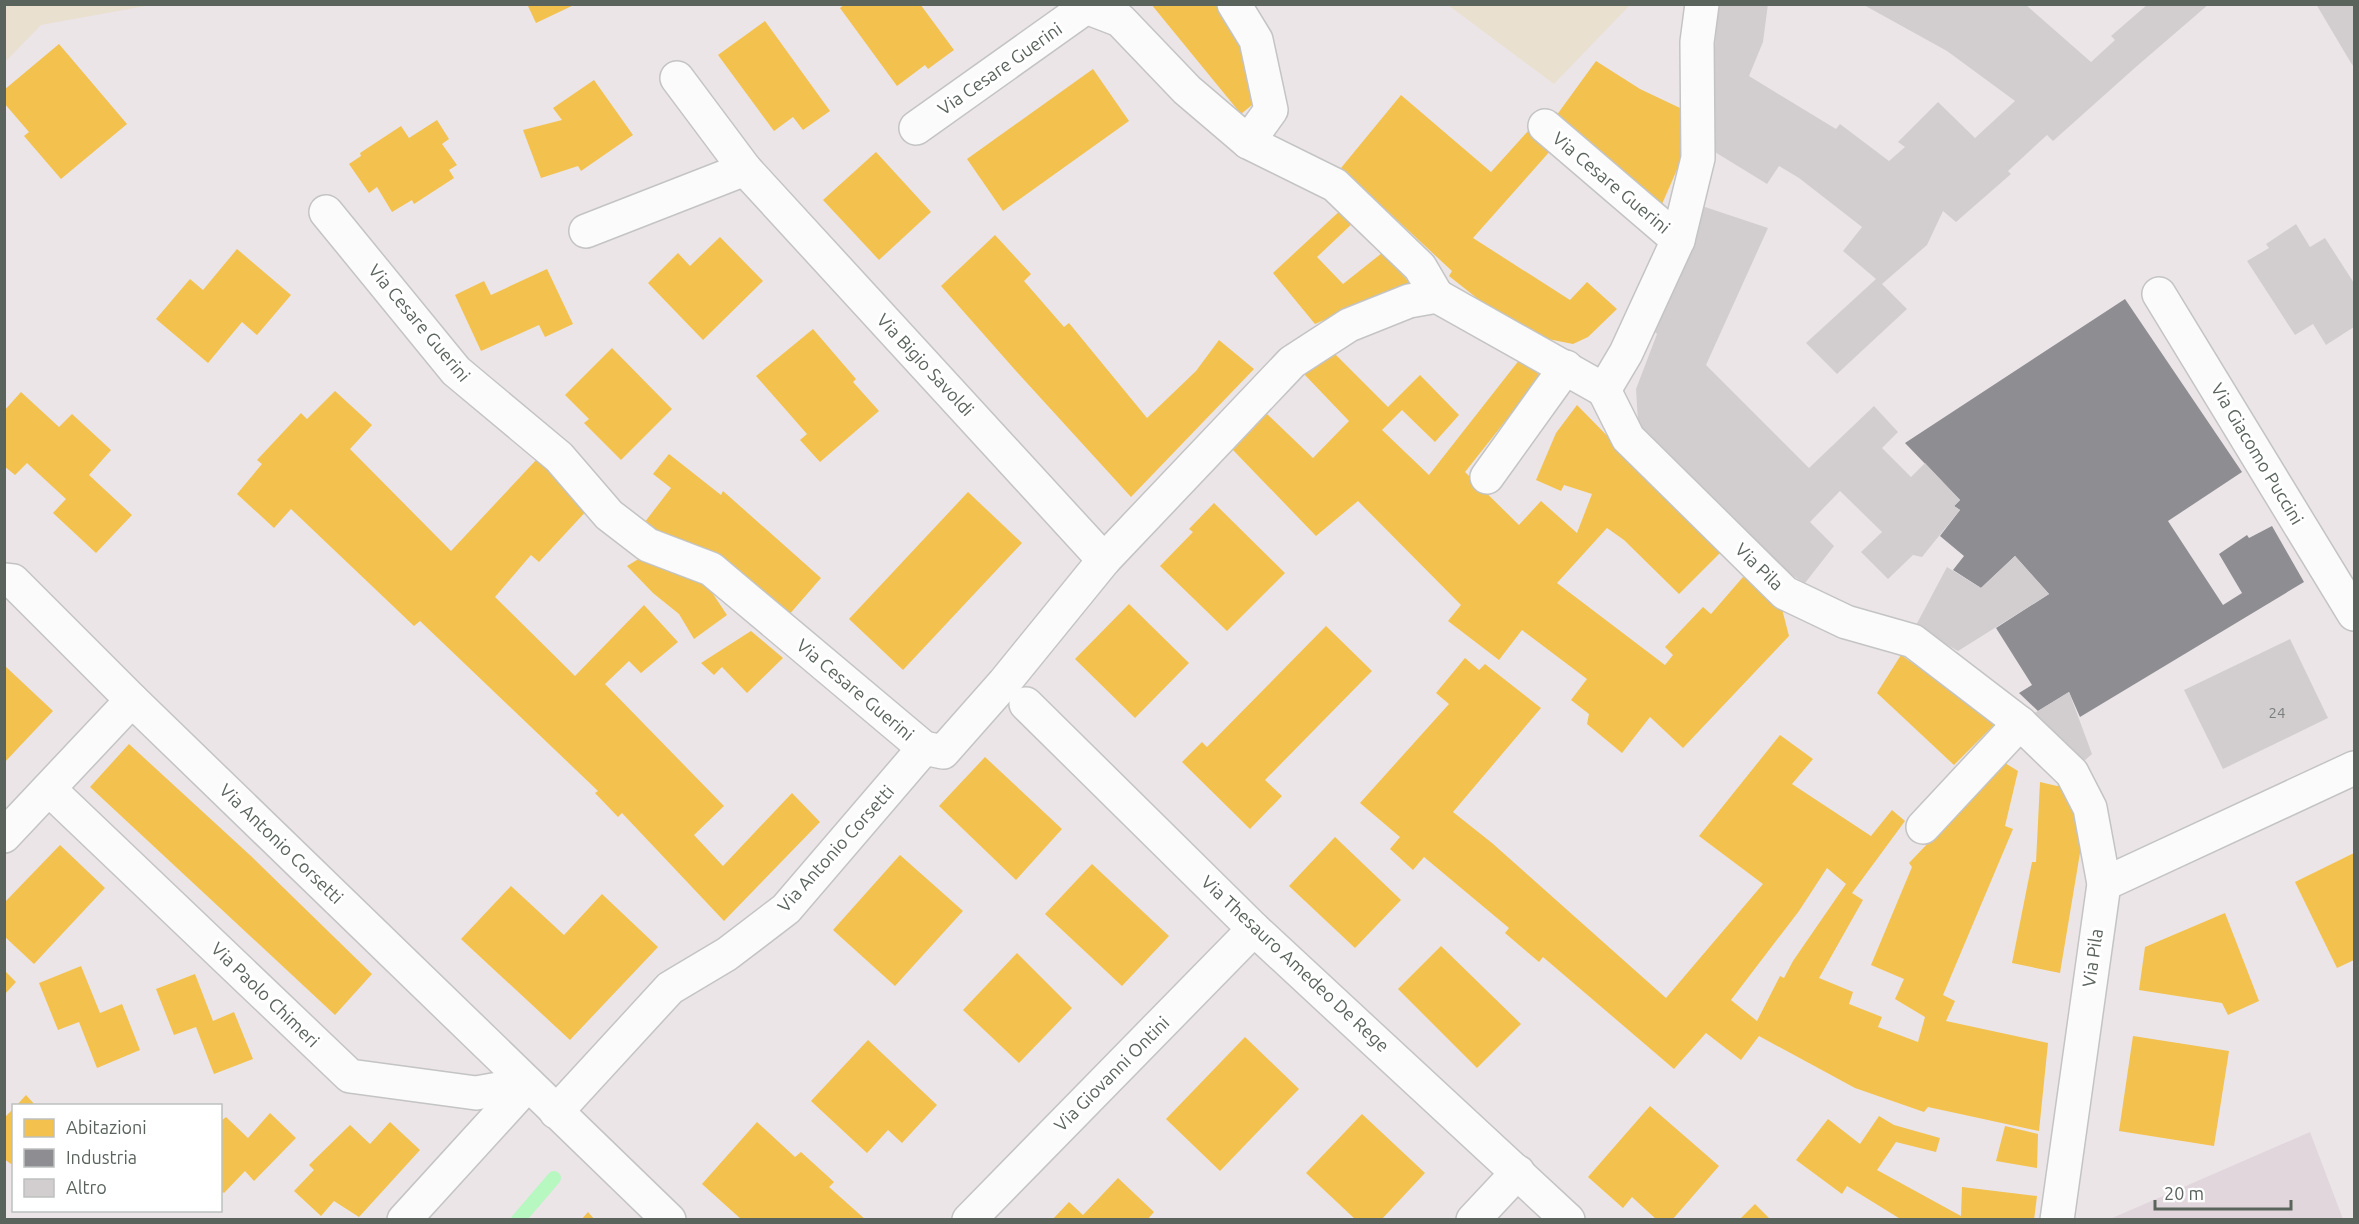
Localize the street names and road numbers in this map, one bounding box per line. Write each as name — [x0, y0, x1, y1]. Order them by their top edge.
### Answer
street label: Via Cesare Guerini — [934, 18, 1065, 118]
street label: Via Cesare Guerini — [1549, 127, 1674, 237]
street label: Via Cesare Guerini — [365, 260, 475, 385]
street label: Via Bigio Savoldi — [873, 309, 978, 420]
street label: Via Giacomo Puccini — [2208, 379, 2308, 528]
street label: Via Pila — [1732, 539, 1788, 594]
street label: Via Cesare Guerini — [793, 634, 918, 744]
street label: Via Antonio Corsetti — [216, 779, 347, 907]
street label: Via Antonio Corsetti — [773, 781, 897, 916]
street label: Via Thesauro Amedeo De Rege — [1198, 871, 1394, 1056]
street label: Via Pila — [2078, 927, 2106, 988]
street label: Via Paolo Chimeri — [208, 938, 324, 1051]
street label: Via Giovanni Ontini — [1050, 1012, 1173, 1135]

